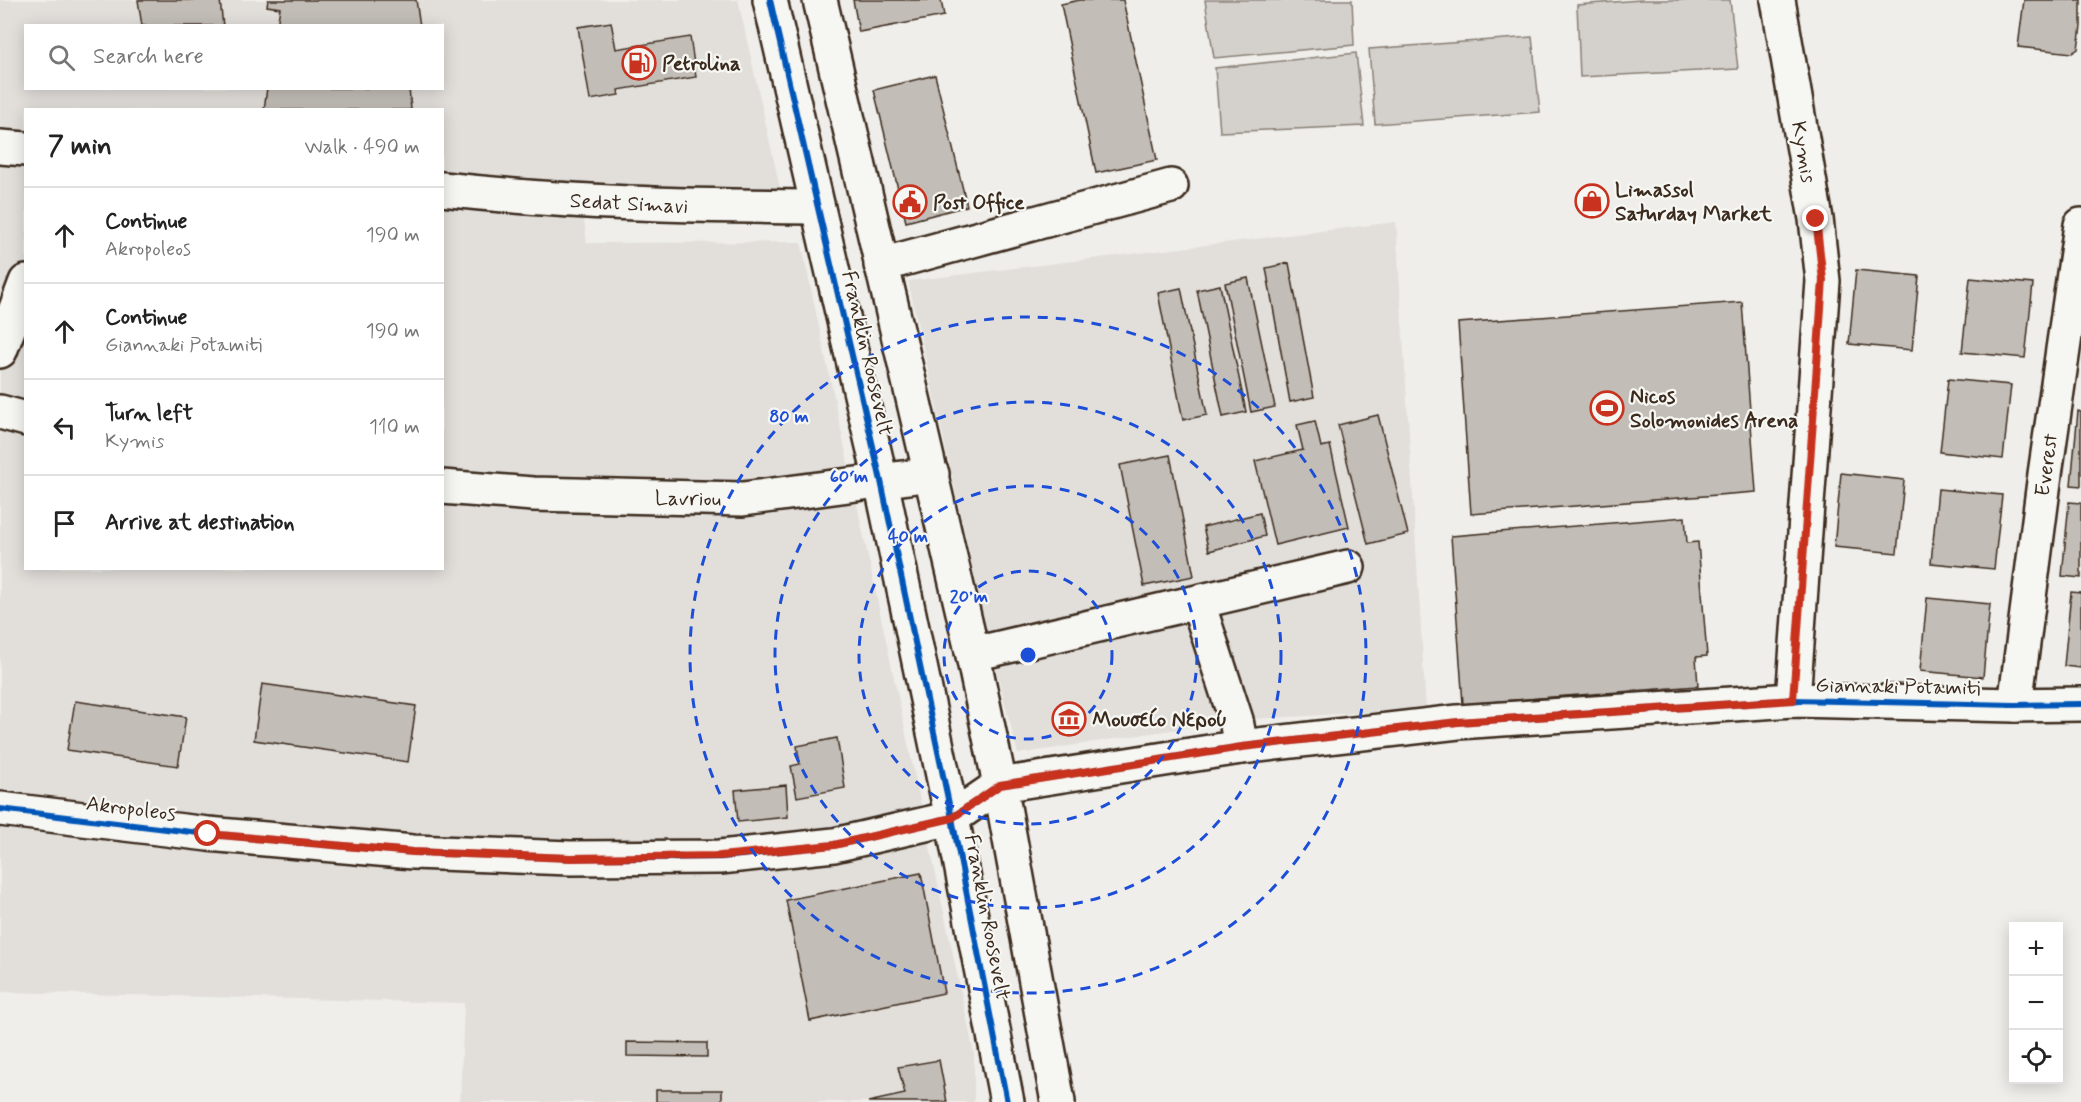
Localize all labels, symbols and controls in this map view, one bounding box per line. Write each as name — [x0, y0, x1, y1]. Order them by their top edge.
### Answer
search box — [24, 24, 444, 90]
icon: search — [45, 41, 78, 74]
text: Search here — [93, 43, 204, 71]
fuel station icon: Petrolina — [621, 45, 657, 81]
place label: Petrolina — [662, 50, 741, 78]
street label: Kymis — [1784, 119, 1822, 185]
text: 7 min — [48, 130, 112, 164]
text: Walk · 490 m — [305, 134, 420, 161]
place label: Limassol Saturday Market — [1615, 176, 1772, 228]
shop icon: Limassol Saturday Market — [1574, 183, 1610, 219]
public building icon: Post Office — [892, 184, 928, 220]
street label: Sedat Simavi — [569, 187, 689, 221]
place label: Post Office — [933, 189, 1025, 217]
route end — [1802, 205, 1828, 231]
text: Continue — [105, 208, 187, 236]
icon: ahead — [48, 219, 81, 252]
text: 190 m — [366, 222, 420, 249]
text: Akropoleos — [105, 236, 191, 263]
street label: Franklin Roosevelt — [834, 268, 900, 438]
text: Continue — [105, 304, 187, 332]
icon: ahead — [48, 315, 81, 348]
text: 190 m — [366, 318, 420, 345]
text: Giannaki Potamiti — [105, 332, 262, 359]
place label: Nicos Solomonides Arena — [1630, 383, 1798, 435]
sports icon: Nicos Solomonides Arena — [1589, 390, 1625, 426]
text: Turn left — [105, 400, 193, 428]
text: 80 m — [769, 405, 809, 429]
icon: left — [48, 411, 81, 444]
text: 110 m — [369, 414, 420, 441]
text: Kymis — [105, 428, 164, 455]
street label: Everest — [2029, 431, 2065, 498]
text: 60 m — [830, 465, 868, 489]
street label: Lavriou — [655, 484, 721, 514]
icon: arrive — [48, 507, 81, 540]
text: Arrive at destination — [105, 509, 295, 537]
text: 40 m — [888, 525, 928, 549]
text: 20 m — [950, 585, 988, 609]
centre of rings — [1018, 645, 1038, 665]
street label: Giannaki Potamiti — [1815, 672, 1981, 702]
museum icon: Μουσείο Νερού — [1051, 701, 1087, 737]
place label: Μουσείο Νερού — [1092, 706, 1227, 734]
street label: Akropoleos — [84, 790, 177, 828]
route start — [194, 820, 220, 846]
street label: Franklin Roosevelt — [957, 832, 1017, 1003]
map controls — [2009, 922, 2063, 1084]
button: + — [2009, 922, 2063, 976]
button: − — [2009, 976, 2063, 1030]
button: locate — [2009, 1030, 2063, 1084]

